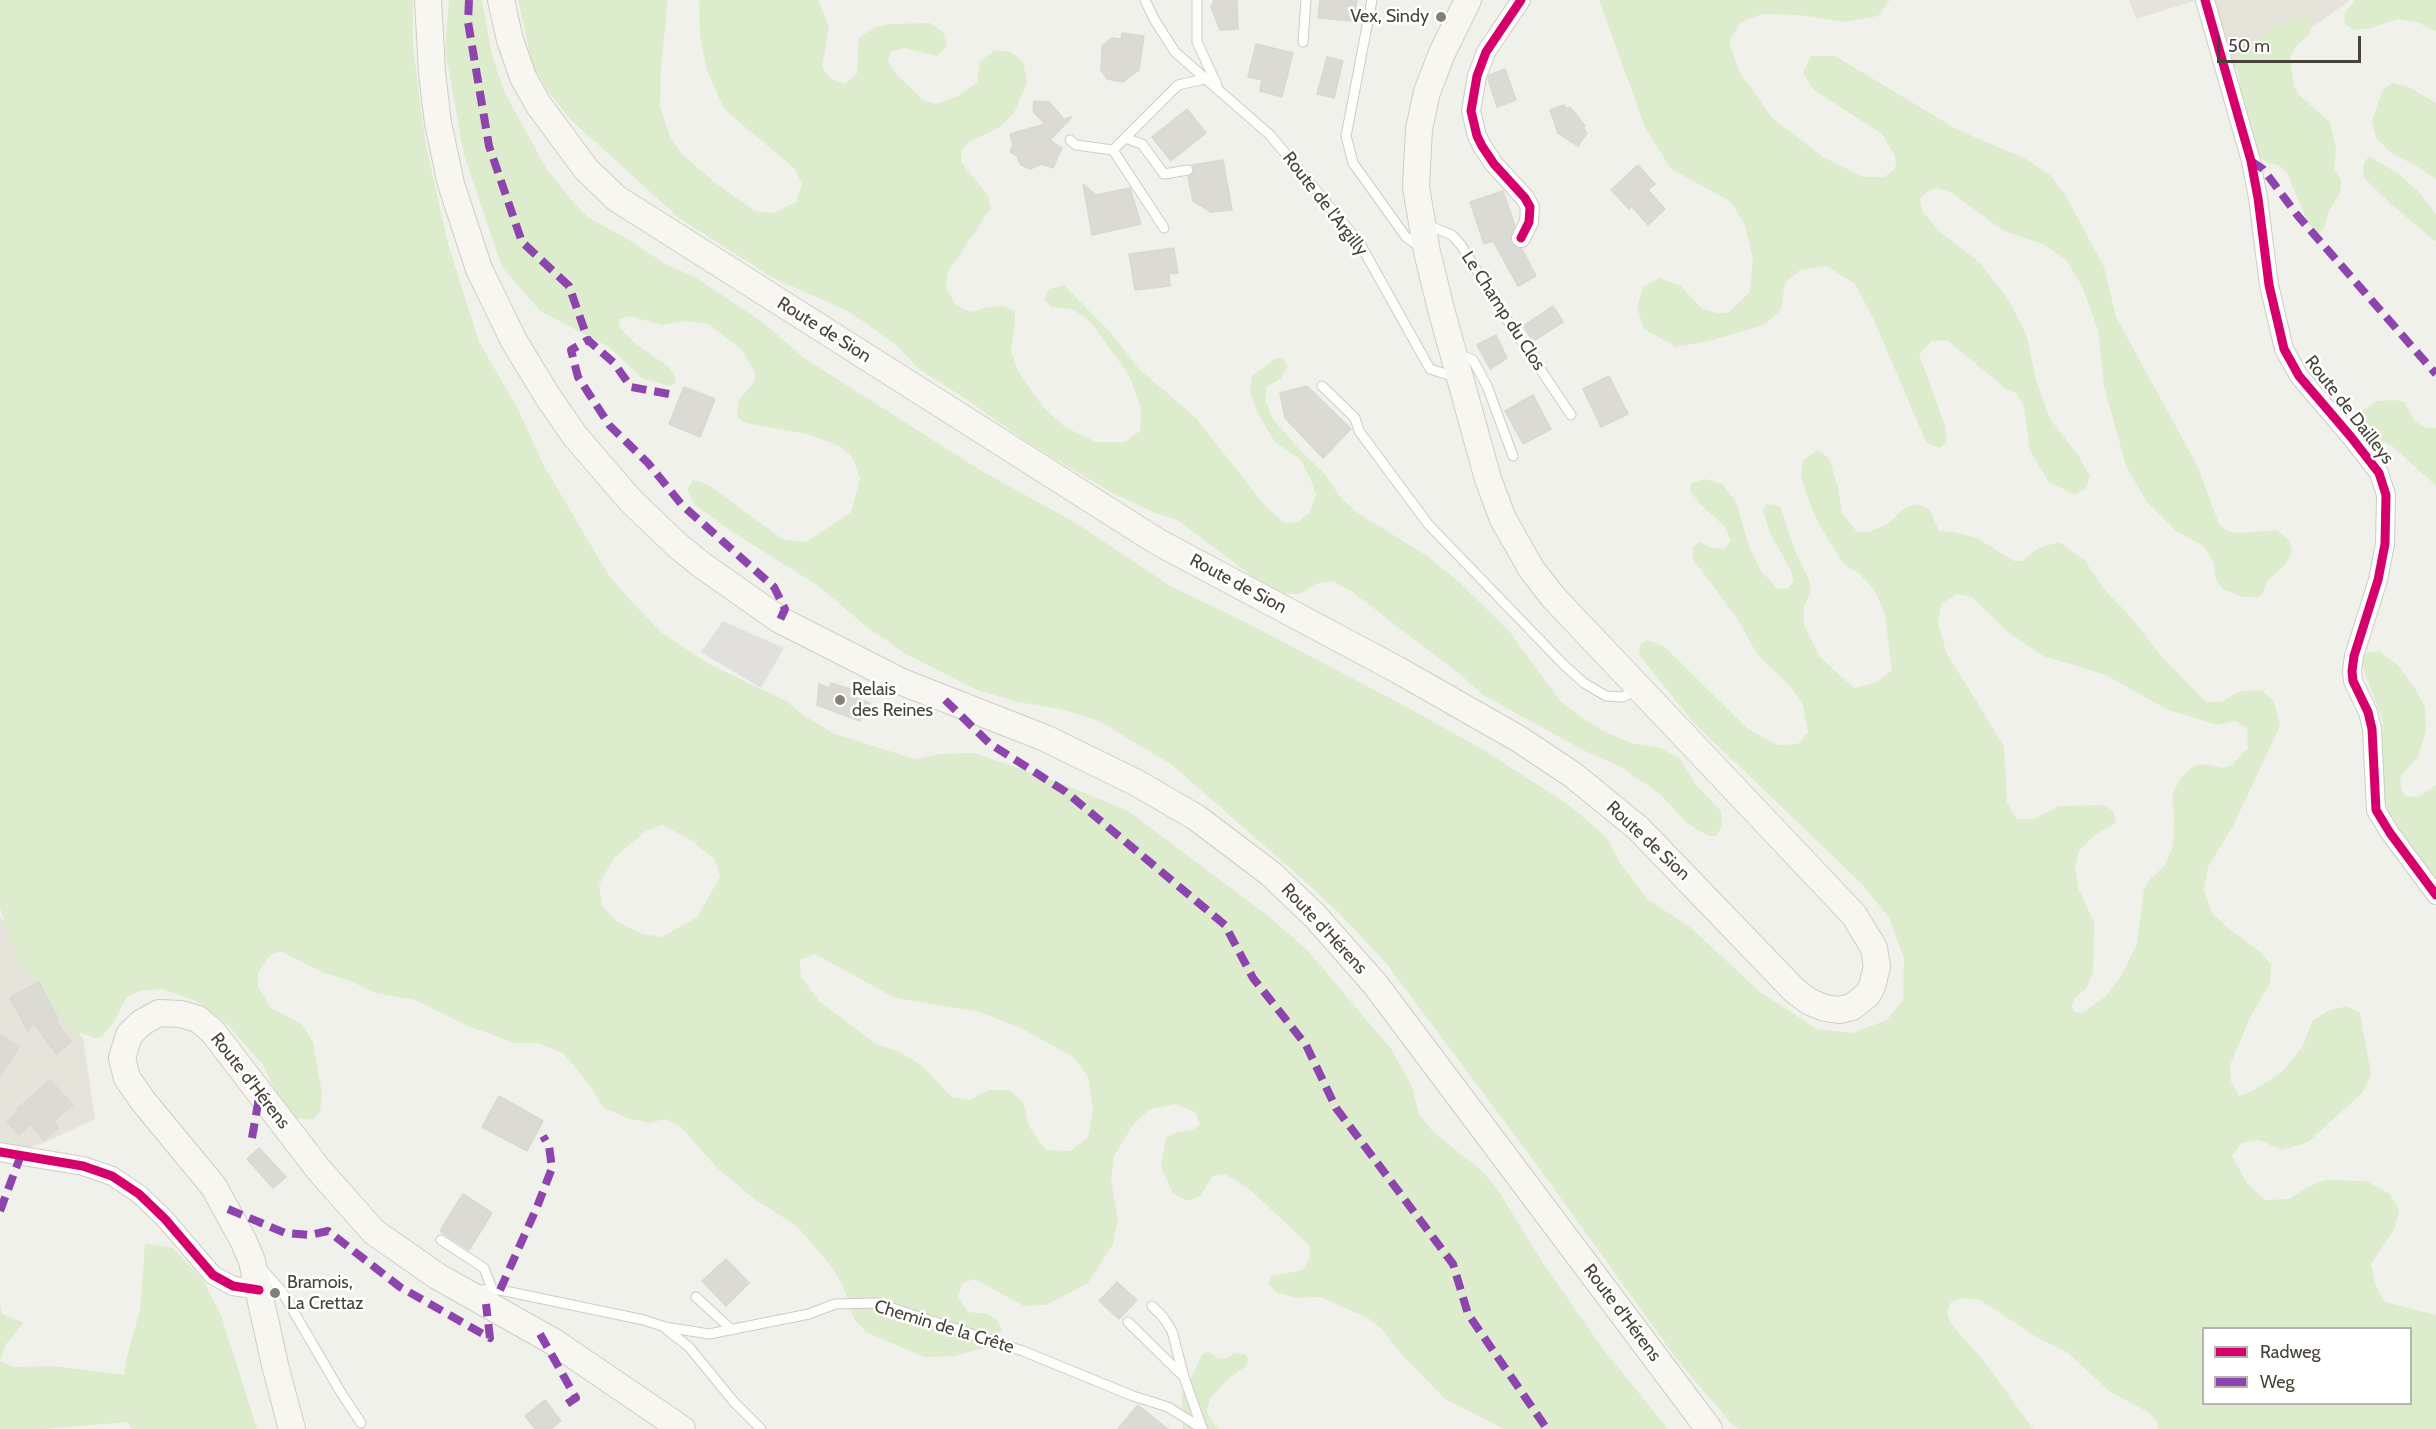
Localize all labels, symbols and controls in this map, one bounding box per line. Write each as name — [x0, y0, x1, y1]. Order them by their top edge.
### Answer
place label: Vex, Sindy — [1350, 6, 1429, 28]
marker: Vex, Sindy — [1434, 10, 1448, 24]
scale bar — [2220, 24, 2364, 62]
text: 50 m — [2228, 35, 2270, 57]
street label: Route de l'Argilly — [1278, 148, 1372, 260]
street label: Le Champ du Clos — [1456, 247, 1550, 375]
street label: Route de Sion — [773, 293, 875, 367]
street label: Route de Dailleys — [2300, 351, 2398, 469]
street label: Route de Sion — [1186, 549, 1290, 619]
place label: Relais des Reines — [852, 679, 933, 722]
marker: Relais des Reines — [833, 693, 847, 707]
street label: Route de Sion — [1602, 797, 1694, 885]
street label: Route d'Hérens — [1277, 879, 1371, 979]
street label: Route d'Hérens — [206, 1029, 294, 1133]
street label: Route d'Hérens — [1578, 1260, 1666, 1366]
place label: Bramois, La Crettaz — [287, 1272, 364, 1314]
marker: Bramois, La Crettaz — [268, 1286, 282, 1300]
street label: Chemin de la Crête — [872, 1296, 1016, 1358]
legend — [2202, 1327, 2412, 1405]
text: Radweg — [2260, 1341, 2321, 1363]
text: Weg — [2260, 1371, 2295, 1393]

